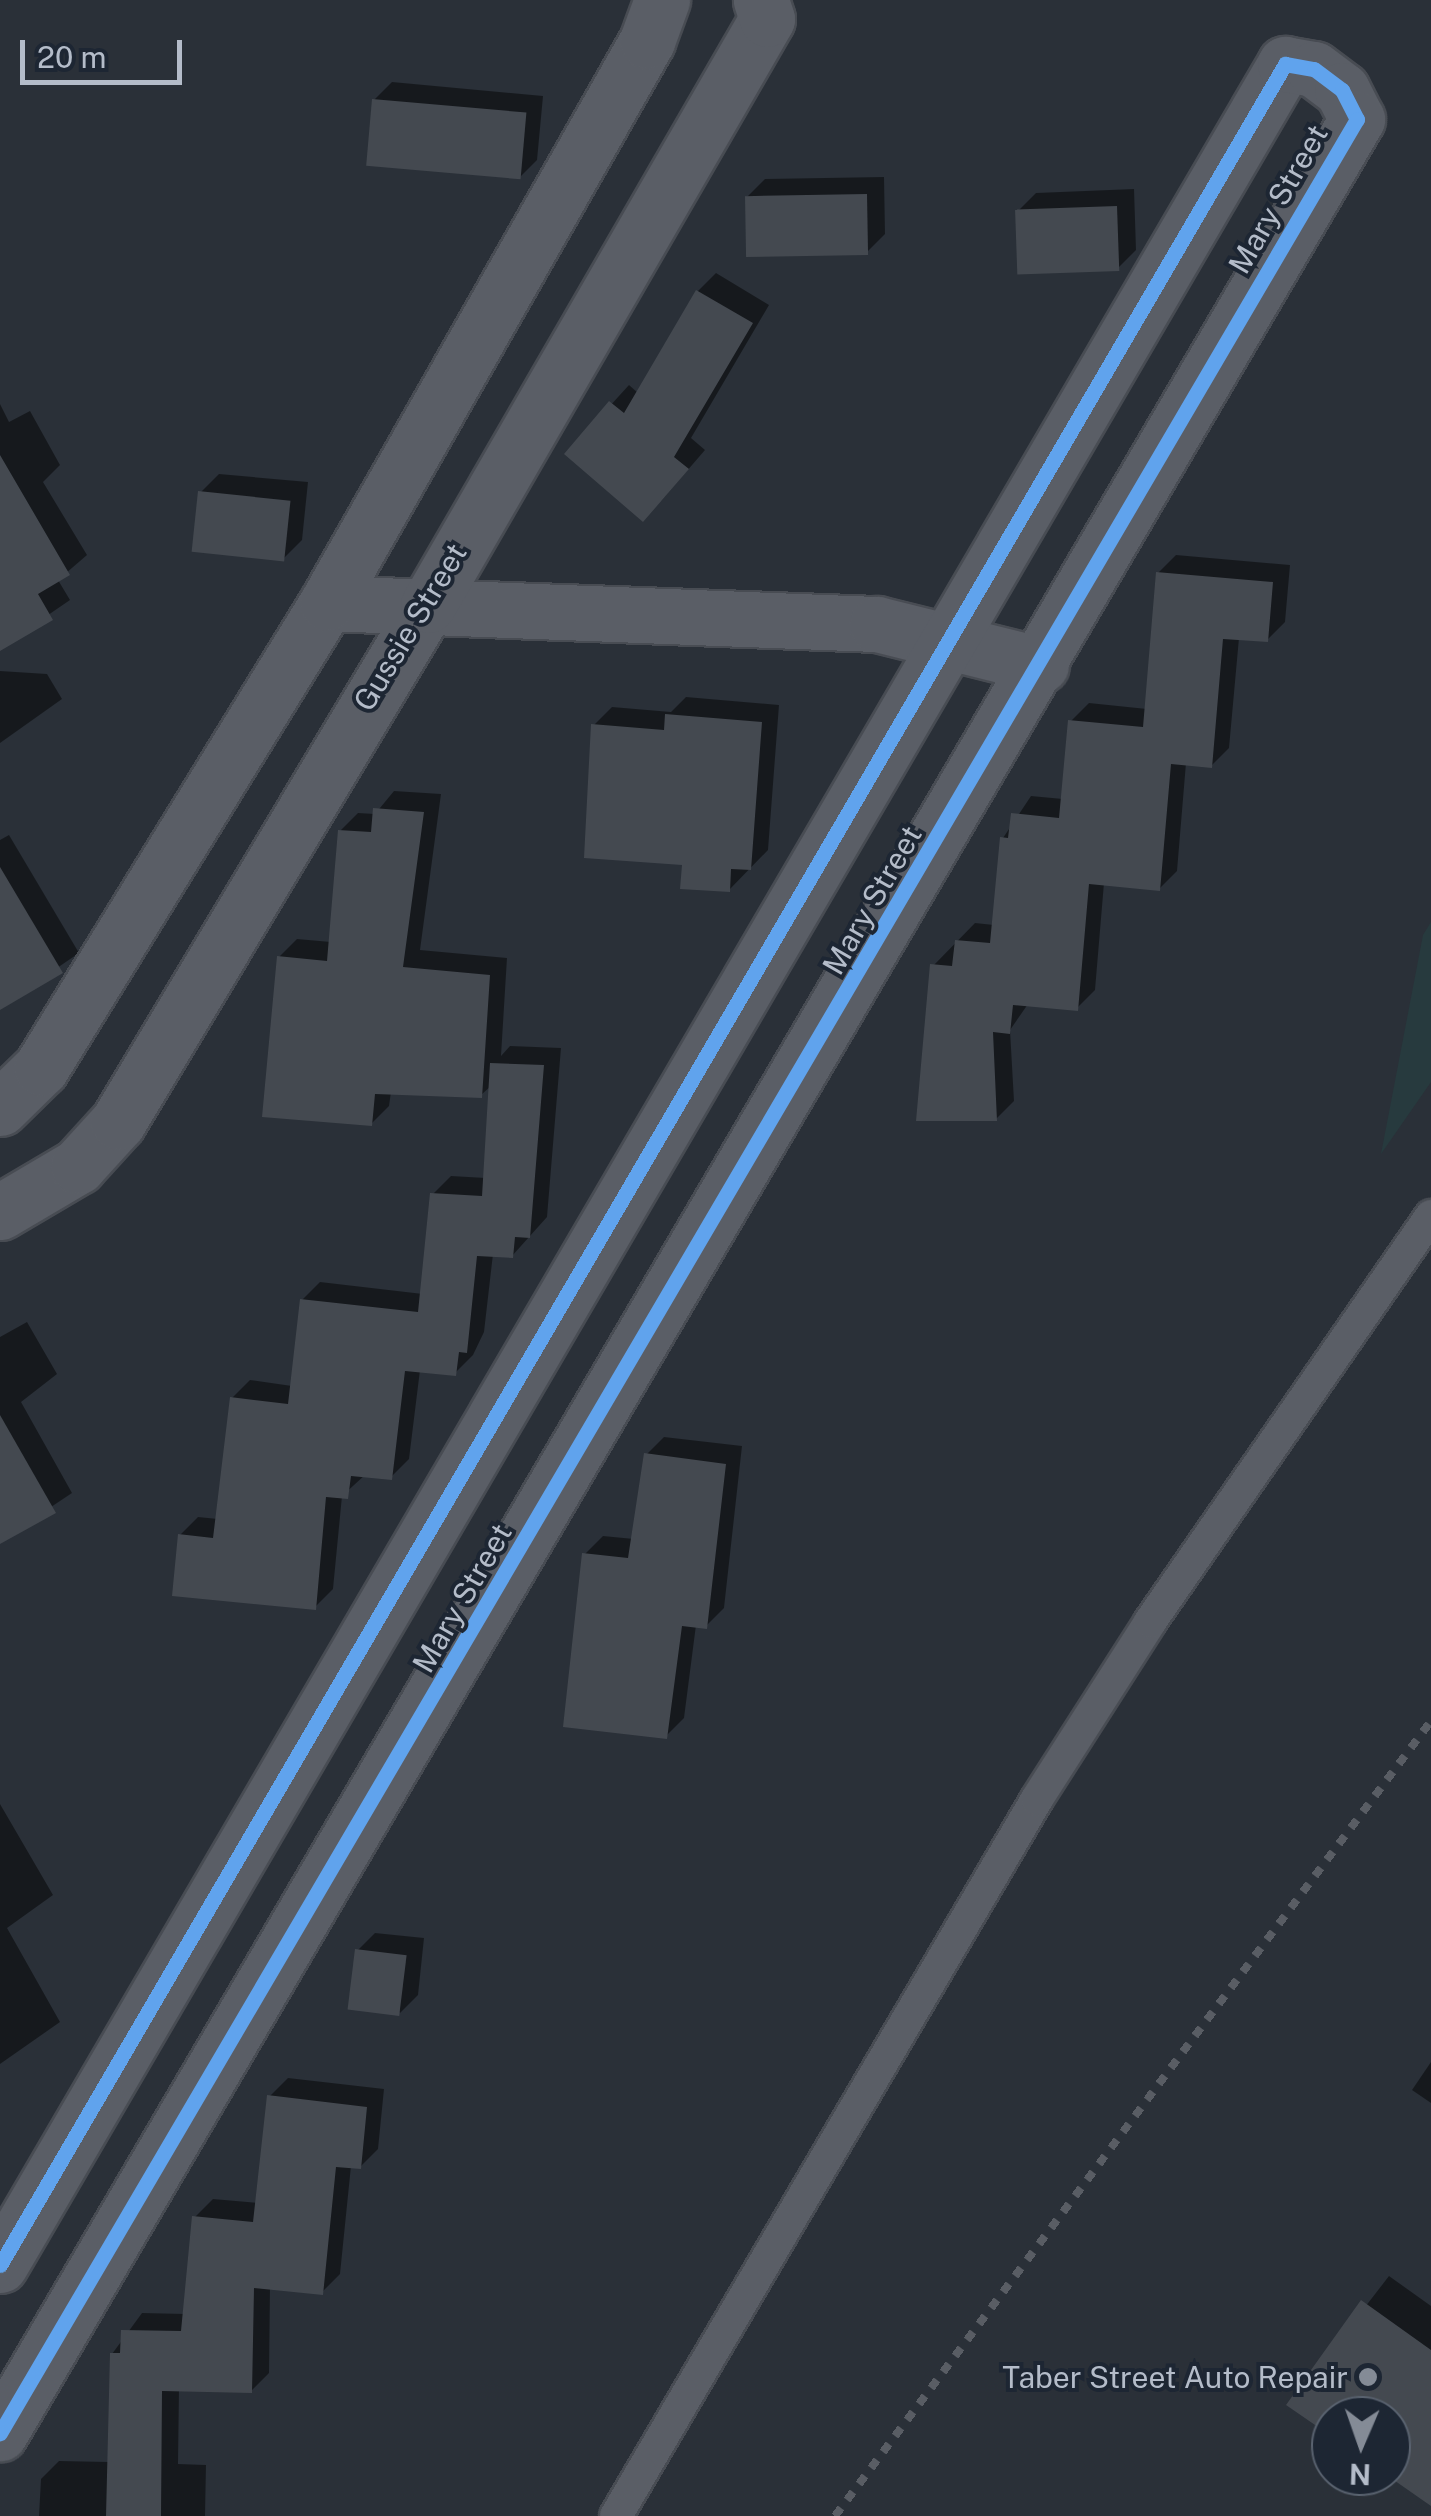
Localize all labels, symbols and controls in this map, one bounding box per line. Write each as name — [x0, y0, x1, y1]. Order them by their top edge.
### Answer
scale bar — [25, 20, 188, 82]
text: 20 m — [37, 39, 106, 75]
street label: Mary Street — [1221, 118, 1335, 280]
street label: Gussie Street — [346, 537, 474, 717]
street label: Mary Street — [815, 819, 929, 981]
street label: Mary Street — [405, 1517, 519, 1679]
place label: Taber Street Auto Repair — [1002, 2359, 1348, 2395]
marker: Taber Street Auto Repair — [1357, 2366, 1379, 2388]
north arrow — [1311, 2396, 1411, 2496]
text: N — [1348, 2458, 1372, 2491]

